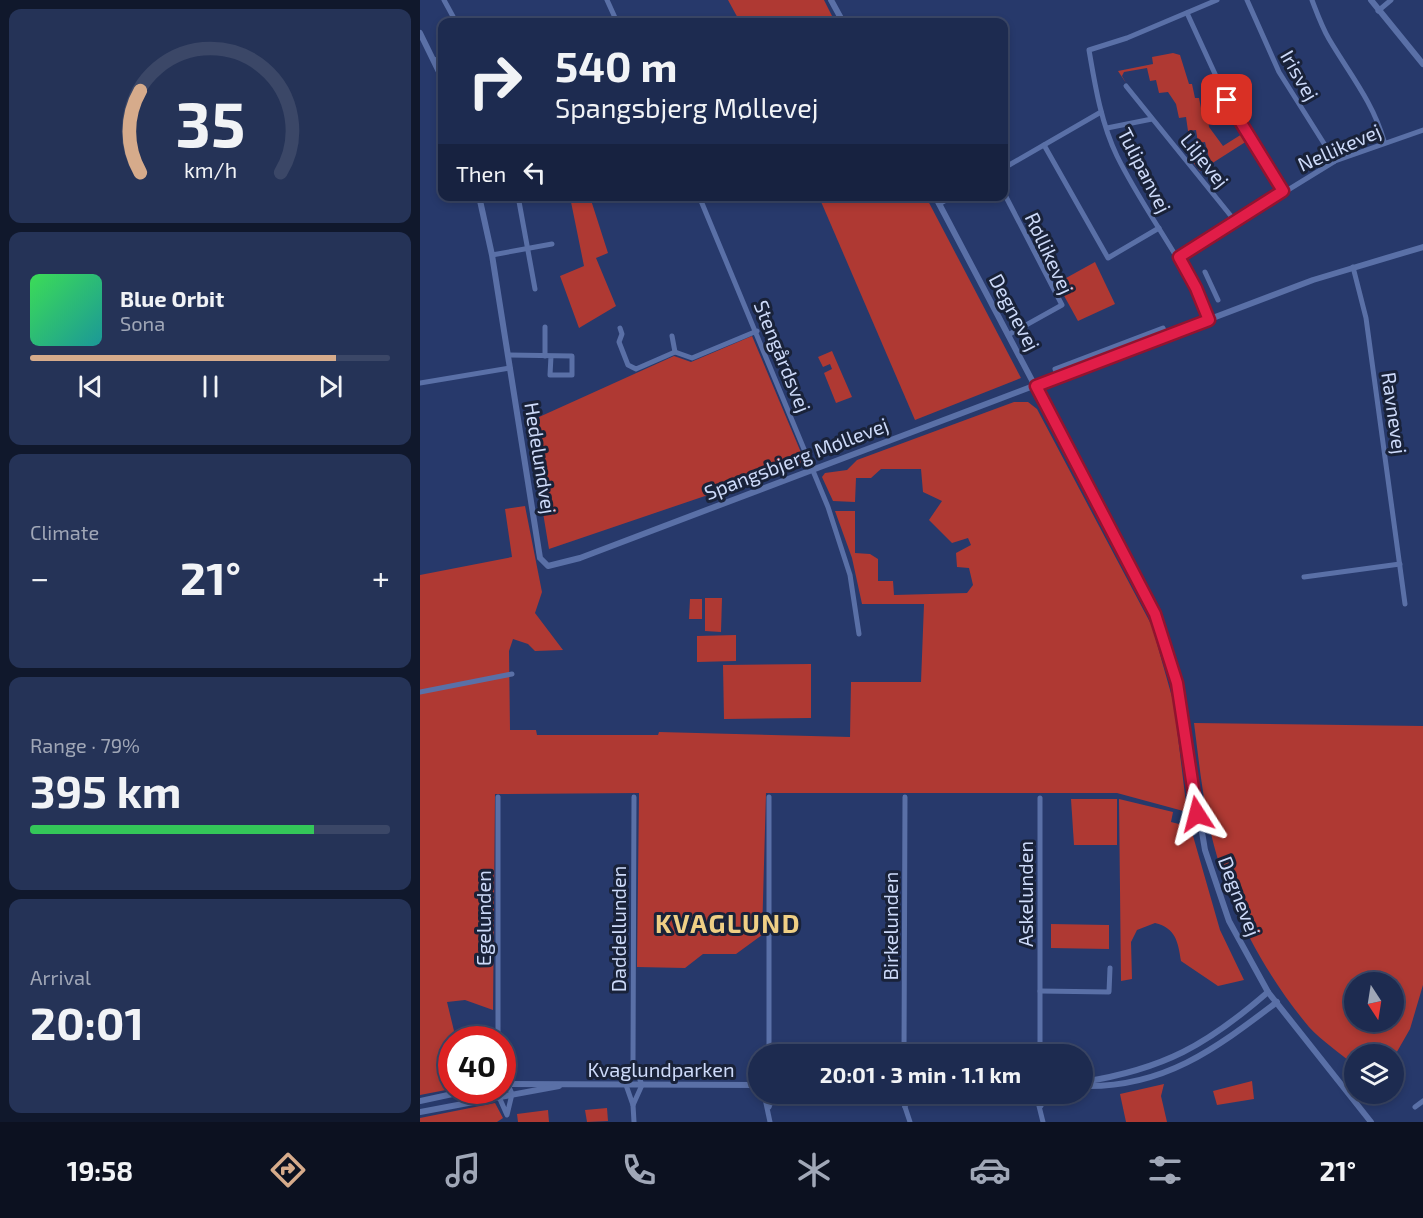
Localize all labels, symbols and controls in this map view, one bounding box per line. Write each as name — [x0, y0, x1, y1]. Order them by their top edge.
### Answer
text: 540 m — [555, 40, 678, 90]
icon: right — [456, 42, 534, 120]
street label: Irisvej — [1276, 45, 1324, 105]
pin — [1201, 74, 1252, 125]
icon: arrive — [1210, 83, 1243, 116]
text: 35 — [175, 85, 245, 160]
text: Spangsbjerg Møllevej — [555, 91, 818, 123]
street label: Nellikevej — [1294, 118, 1384, 176]
street label: Tulipanvej — [1113, 123, 1177, 217]
street label: Liljevej — [1176, 128, 1234, 192]
icon: left — [518, 156, 551, 189]
text: km/h — [183, 157, 237, 182]
text: Then — [456, 160, 506, 186]
street label: Røllikevej — [1021, 208, 1079, 298]
street label: Degnevej — [985, 269, 1045, 355]
text: Blue Orbit — [120, 285, 224, 311]
street label: Stengårdsvej — [750, 296, 816, 416]
text: Sona — [120, 311, 165, 335]
icon: previous — [74, 370, 107, 403]
icon: pause — [194, 370, 227, 403]
icon: next — [314, 370, 347, 403]
street label: Ravnevej — [1377, 370, 1413, 456]
street label: Hedelundvej — [520, 400, 562, 516]
street label: Spangsbjerg Møllevej — [701, 412, 891, 504]
text: Climate — [30, 520, 99, 544]
text: 21° — [180, 550, 241, 604]
text: − — [30, 557, 49, 597]
text: + — [372, 557, 390, 597]
text: Range · 79% — [30, 733, 140, 757]
text: 395 km — [30, 763, 181, 817]
position arrow — [1165, 782, 1229, 846]
street label: Askelunden — [1013, 841, 1037, 947]
street label: Degnevej — [1214, 853, 1266, 939]
street label: Daddellunden — [606, 866, 630, 992]
street label: Egelunden — [471, 870, 495, 966]
street label: Birkelunden — [878, 872, 902, 980]
district label: KVAGLUND — [655, 907, 801, 938]
text: Arrival — [30, 965, 91, 989]
north arrow — [1344, 972, 1404, 1032]
map controls — [1344, 972, 1404, 1104]
text: 20:01 — [30, 995, 144, 1049]
speed limit sign: 40 — [438, 1026, 516, 1104]
button: layers — [1344, 1044, 1404, 1104]
street label: Kvaglundparken — [587, 1057, 735, 1081]
text: 20:01 · 3 min · 1.1 km — [820, 1061, 1021, 1087]
icon: directions — [267, 1149, 309, 1191]
icon: music — [442, 1149, 484, 1191]
icon: phone — [618, 1149, 660, 1191]
icon: climate — [793, 1149, 835, 1191]
icon: car — [969, 1149, 1011, 1191]
icon: filters — [1144, 1149, 1186, 1191]
text: 19:58 — [67, 1154, 133, 1186]
text: 21° — [1320, 1154, 1356, 1186]

